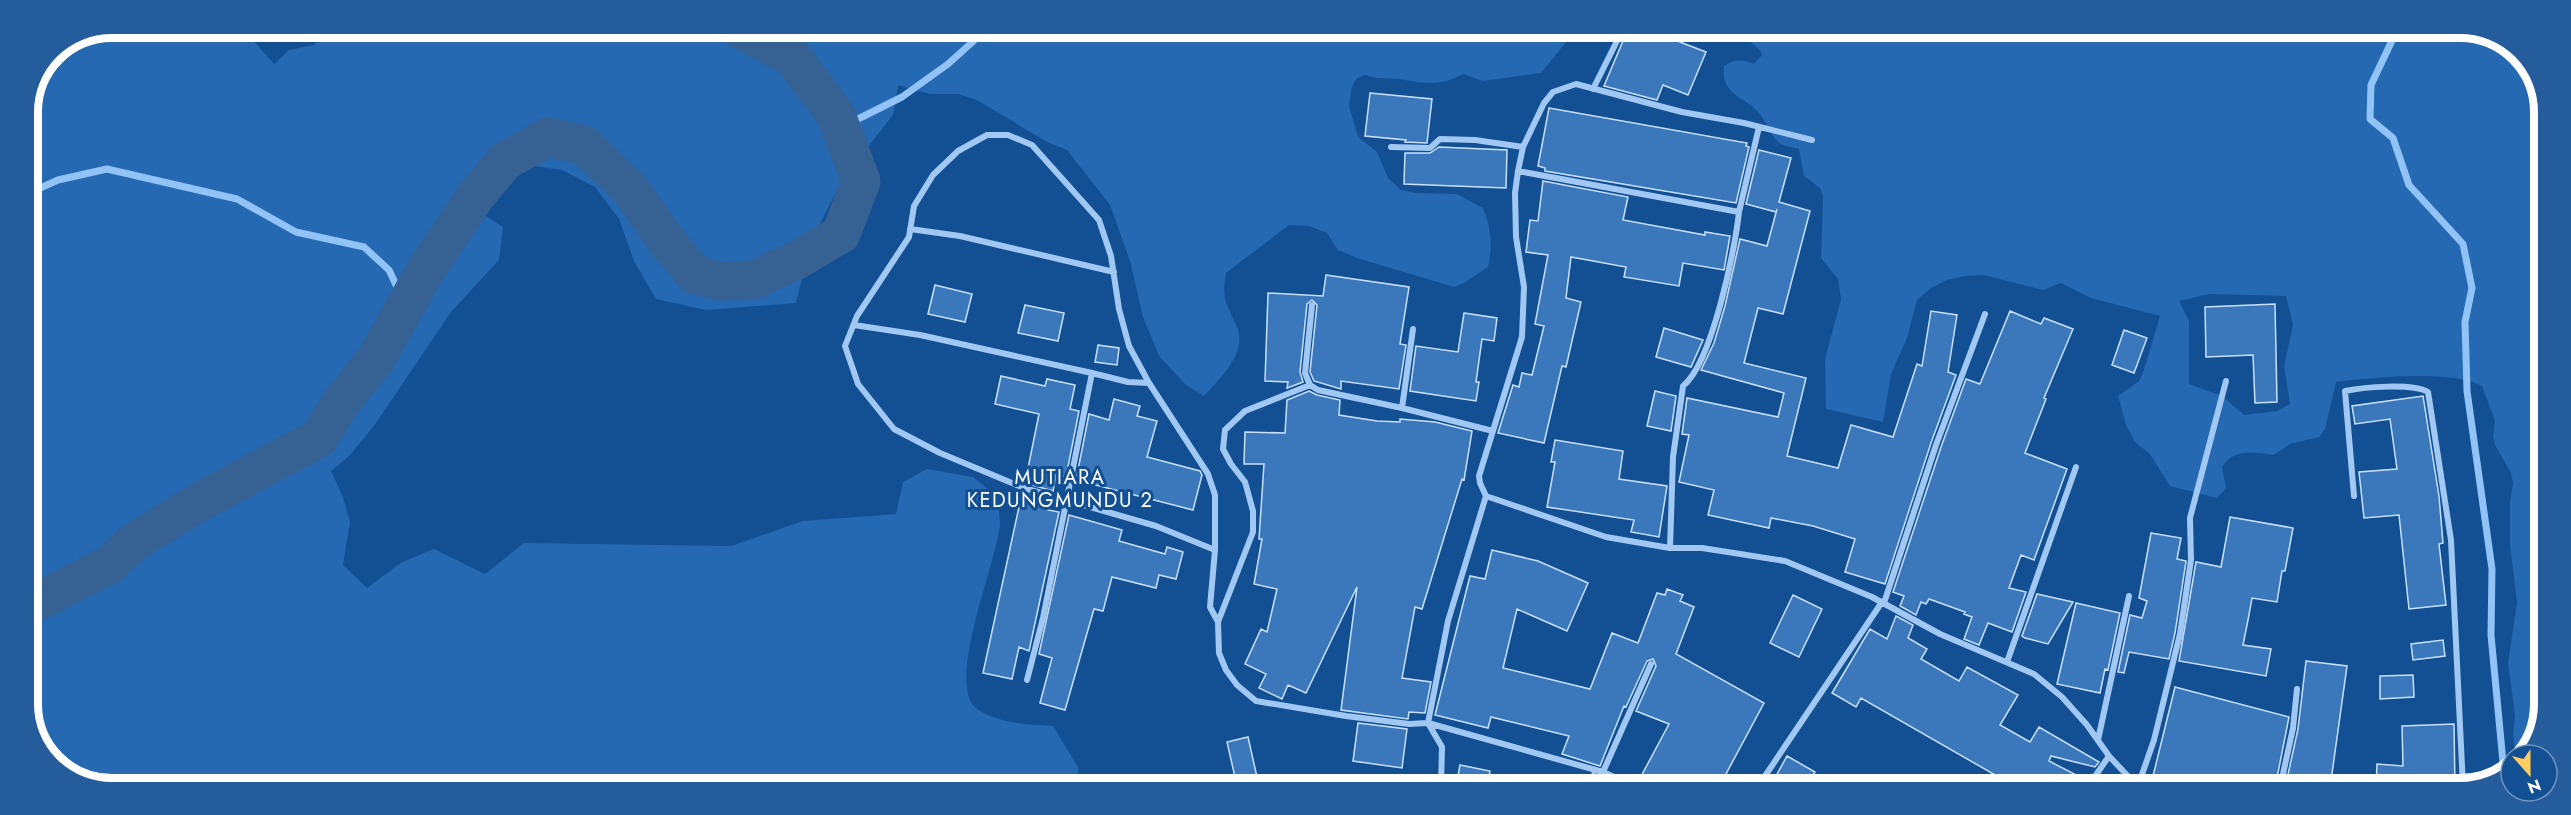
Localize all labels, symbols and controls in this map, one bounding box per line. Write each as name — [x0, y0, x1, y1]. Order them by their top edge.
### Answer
district label: MUTIARA KEDUNGMUNDU 2 — [967, 463, 1153, 515]
north arrow — [2499, 743, 2559, 803]
text: N — [2524, 774, 2544, 800]

